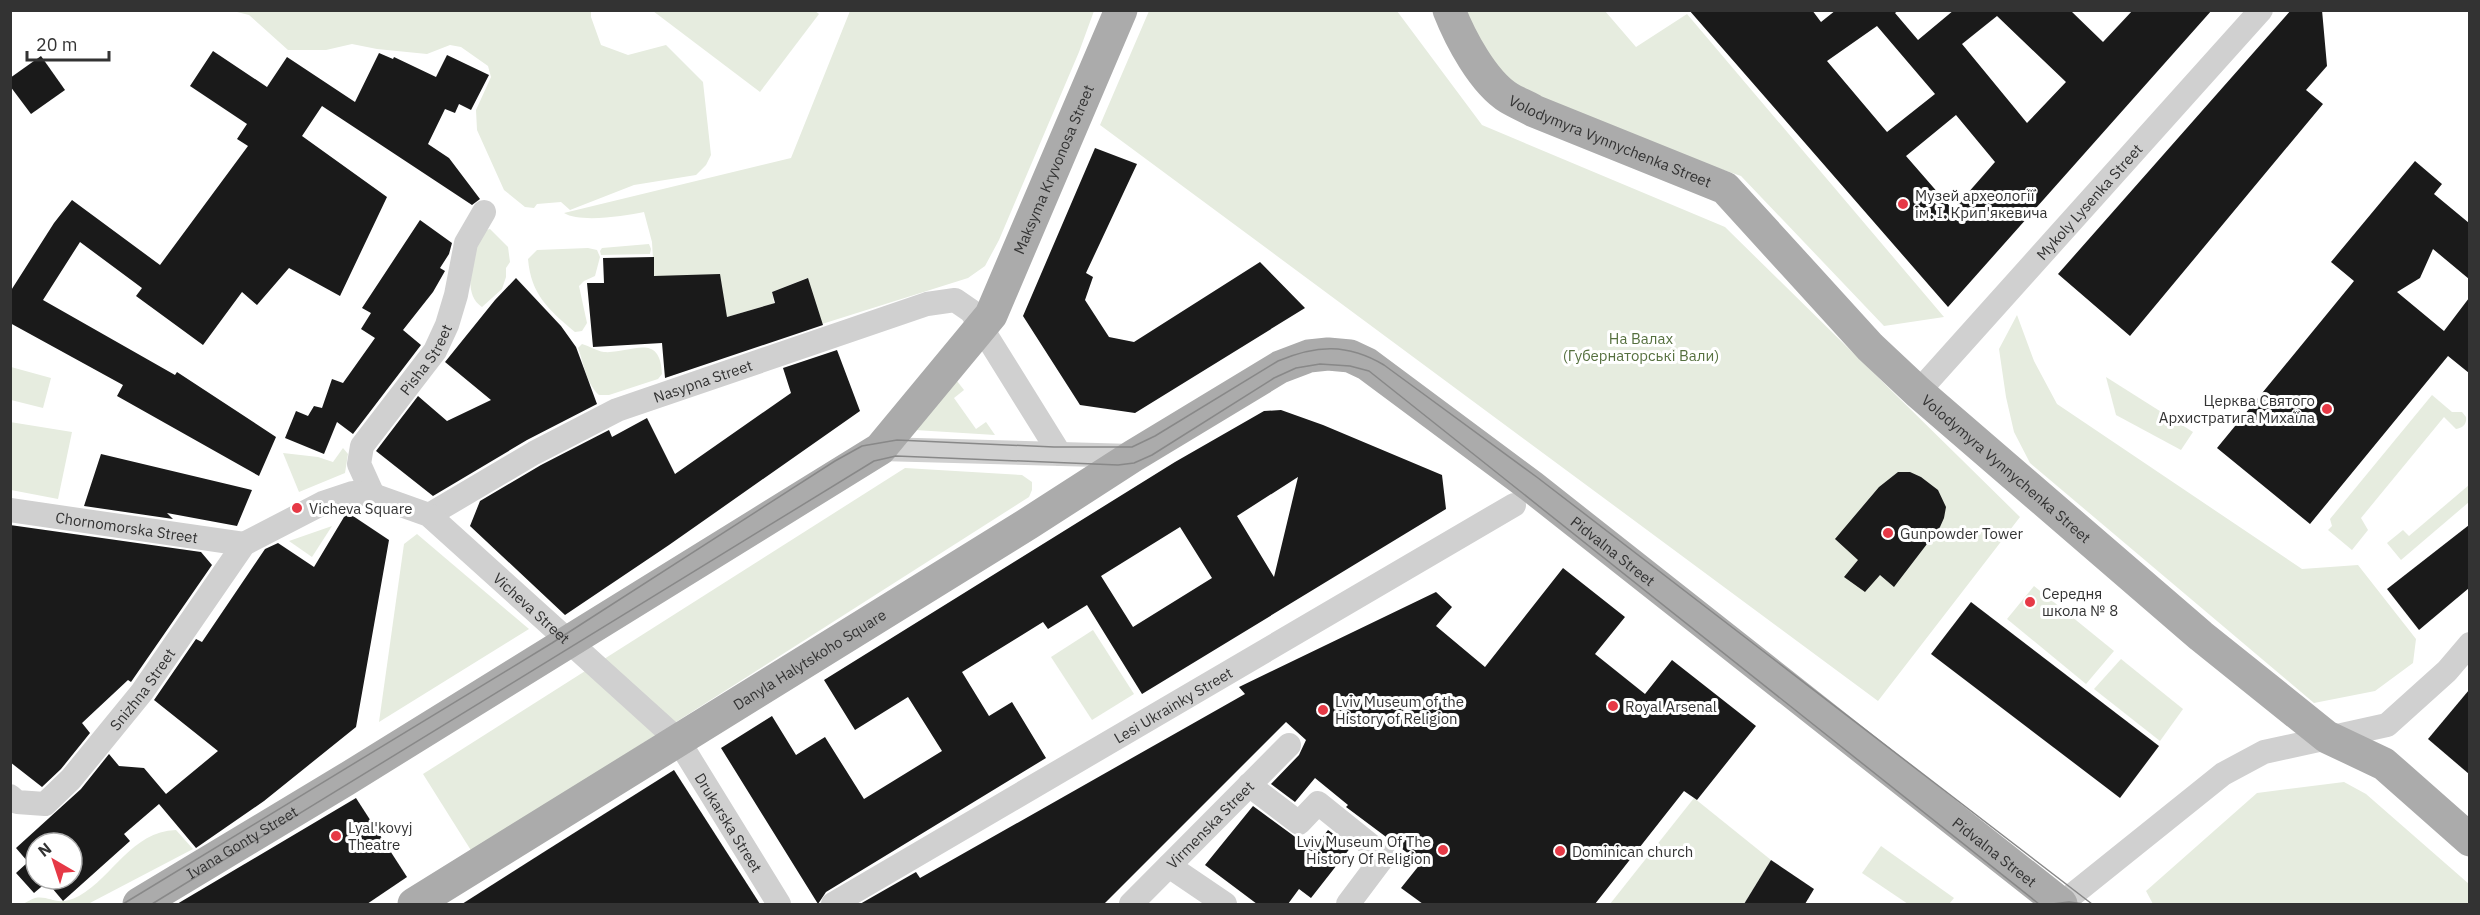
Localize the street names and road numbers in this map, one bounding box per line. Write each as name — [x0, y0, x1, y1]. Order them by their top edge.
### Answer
street label: Maksyma Kryvonosa Street — [1009, 82, 1098, 257]
street label: Volodymyra Vynnychenka Street — [1506, 90, 1714, 191]
street label: Mykoly Lysenka Street — [2032, 139, 2146, 264]
street label: Pisha Street — [395, 321, 456, 399]
street label: Nasypna Street — [651, 355, 755, 406]
street label: Volodymyra Vynnychenka Street — [1918, 390, 2095, 547]
street label: Chornomorska Street — [54, 507, 199, 547]
street label: Pidvalna Street — [1567, 512, 1659, 590]
street label: Vicheva Street — [489, 568, 574, 647]
street label: Danyla Halytskoho Square — [729, 605, 889, 714]
street label: Snizhna Street — [105, 644, 179, 734]
street label: Lesi Ukrainky Street — [1110, 663, 1236, 747]
street label: Drukarska Street — [691, 769, 767, 876]
street label: Virmenska Street — [1162, 777, 1258, 872]
street label: Ivana Gonty Street — [183, 801, 301, 883]
street label: Pidvalna Street — [1949, 813, 2041, 891]

